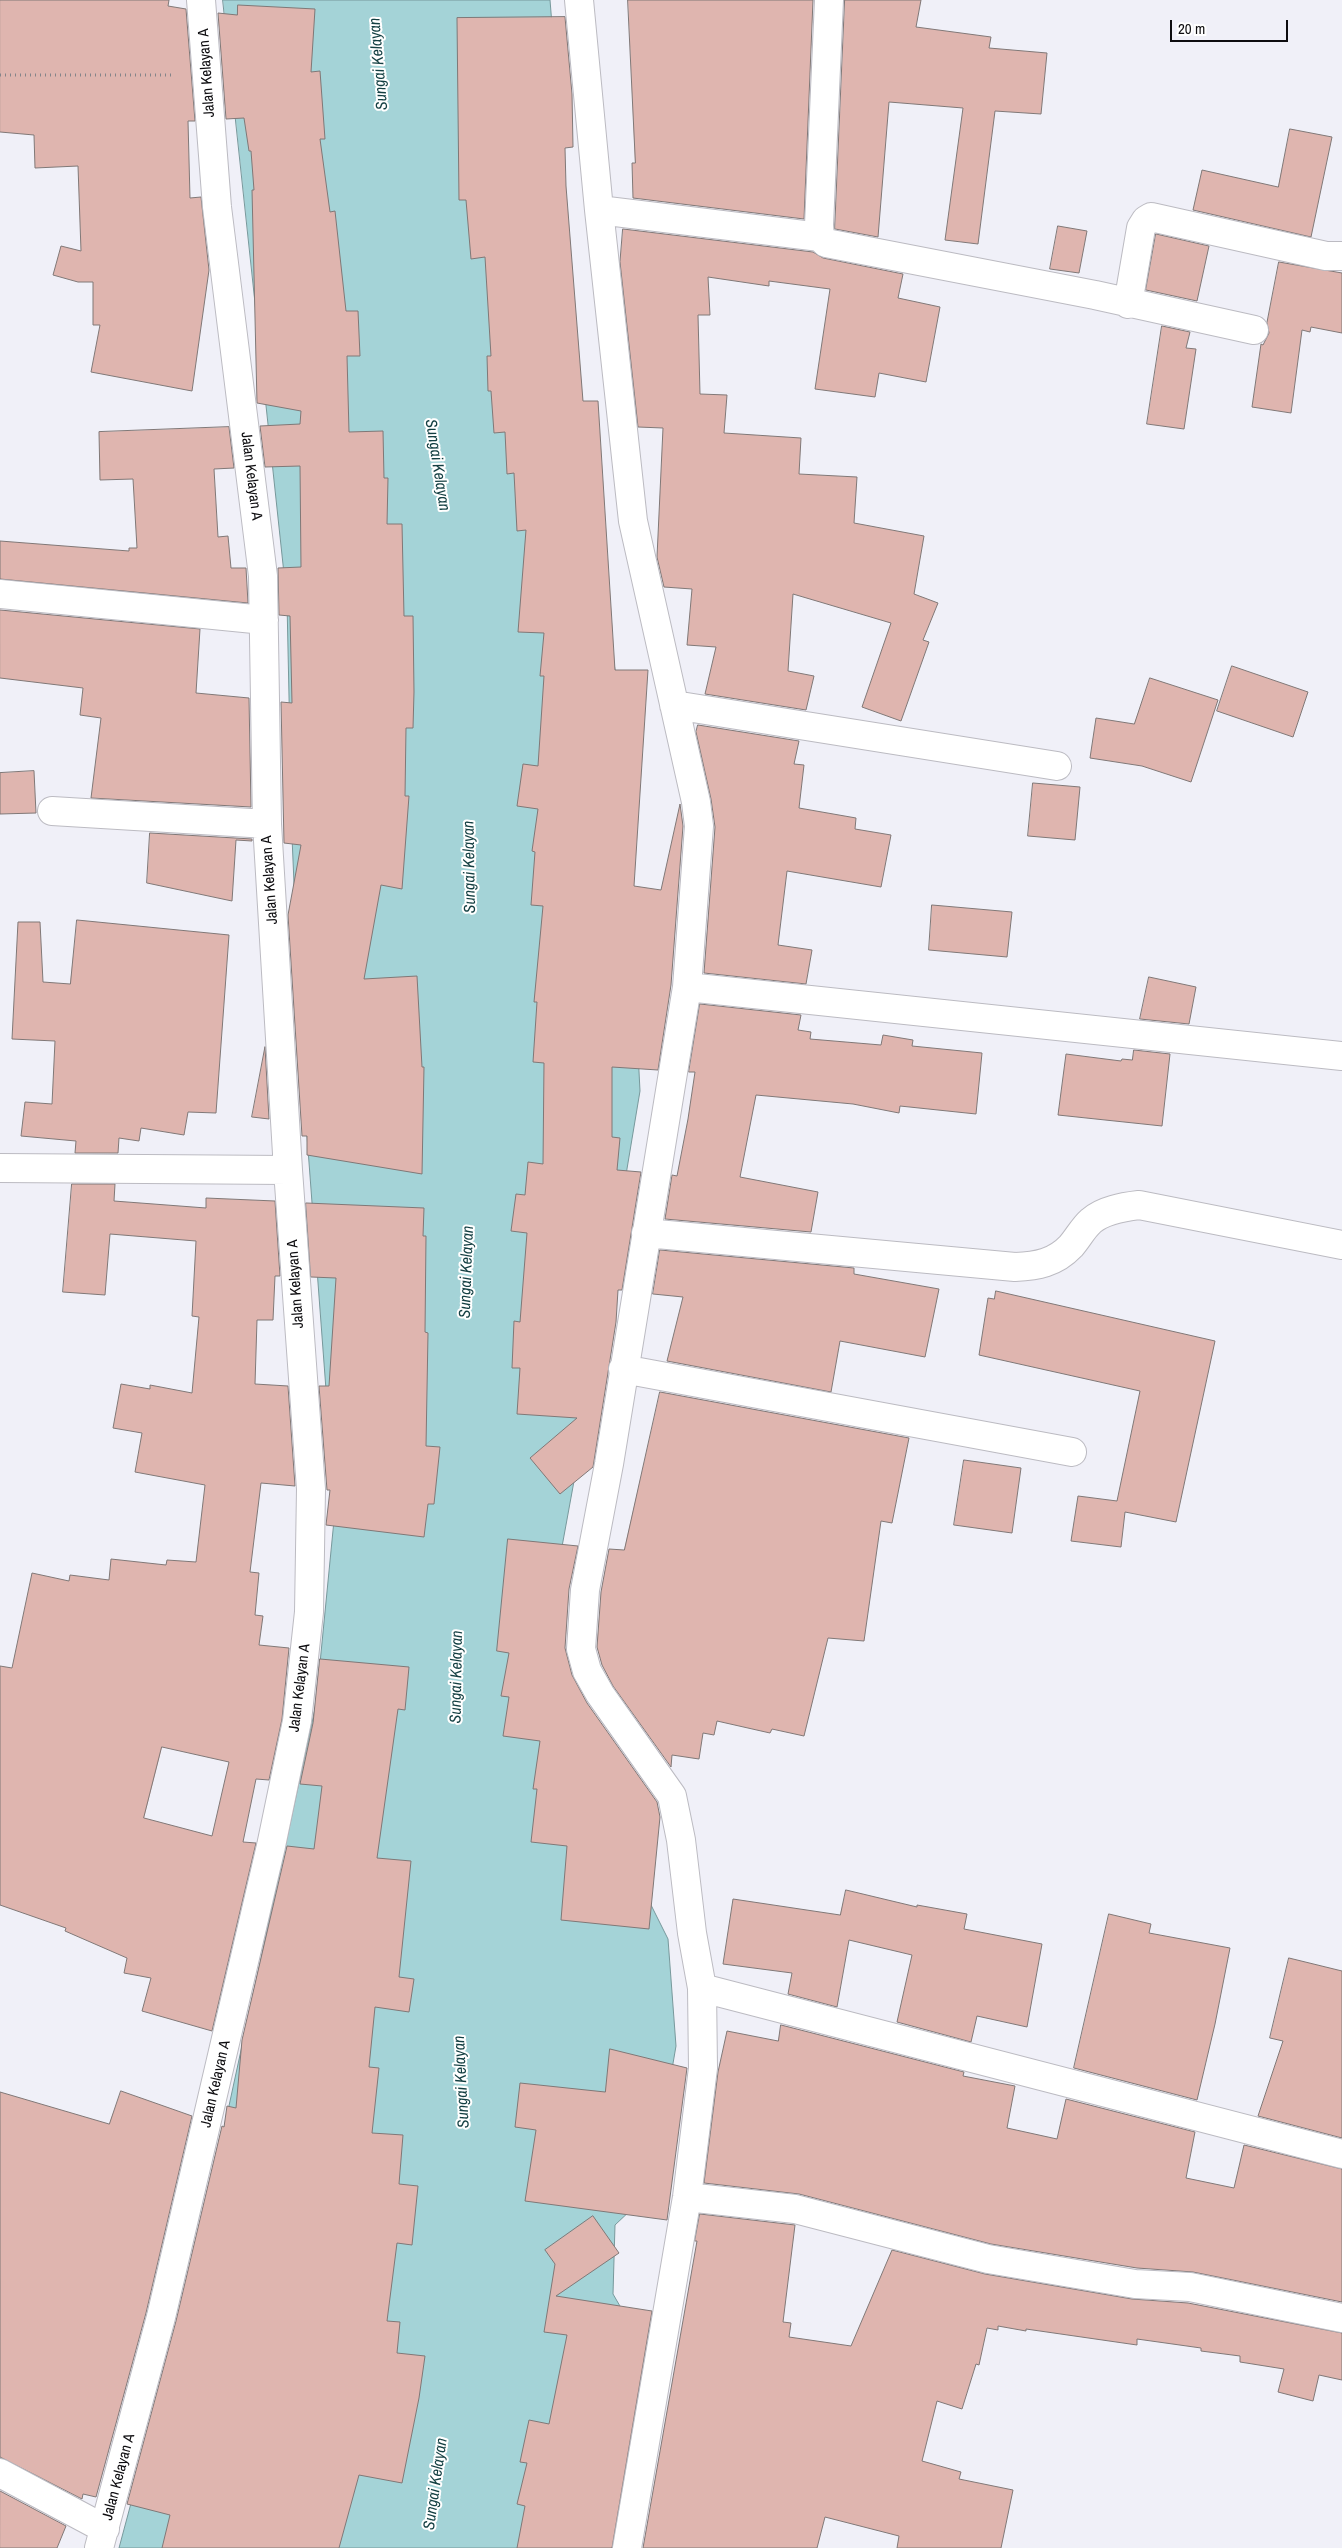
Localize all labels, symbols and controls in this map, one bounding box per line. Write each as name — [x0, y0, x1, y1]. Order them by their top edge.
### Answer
scale bar — [1172, 10, 1290, 42]
water label: Sungai Kelayan — [365, 17, 393, 111]
text: 20 m — [1178, 18, 1205, 39]
street label: Jalan Kelayan A — [195, 28, 219, 118]
water label: Sungai Kelayan — [420, 418, 454, 512]
street label: Jalan Kelayan A — [237, 431, 265, 521]
water label: Sungai Kelayan — [460, 821, 480, 913]
street label: Jalan Kelayan A — [258, 835, 282, 925]
water label: Sungai Kelayan — [456, 1225, 478, 1319]
street label: Jalan Kelayan A — [284, 1239, 308, 1329]
water label: Sungai Kelayan — [447, 1631, 467, 1723]
street label: Jalan Kelayan A — [286, 1643, 314, 1733]
water label: Sungai Kelayan — [450, 2035, 474, 2129]
street label: Jalan Kelayan A — [197, 2039, 235, 2129]
street label: Jalan Kelayan A — [99, 2432, 139, 2522]
water label: Sungai Kelayan — [420, 2437, 452, 2531]

